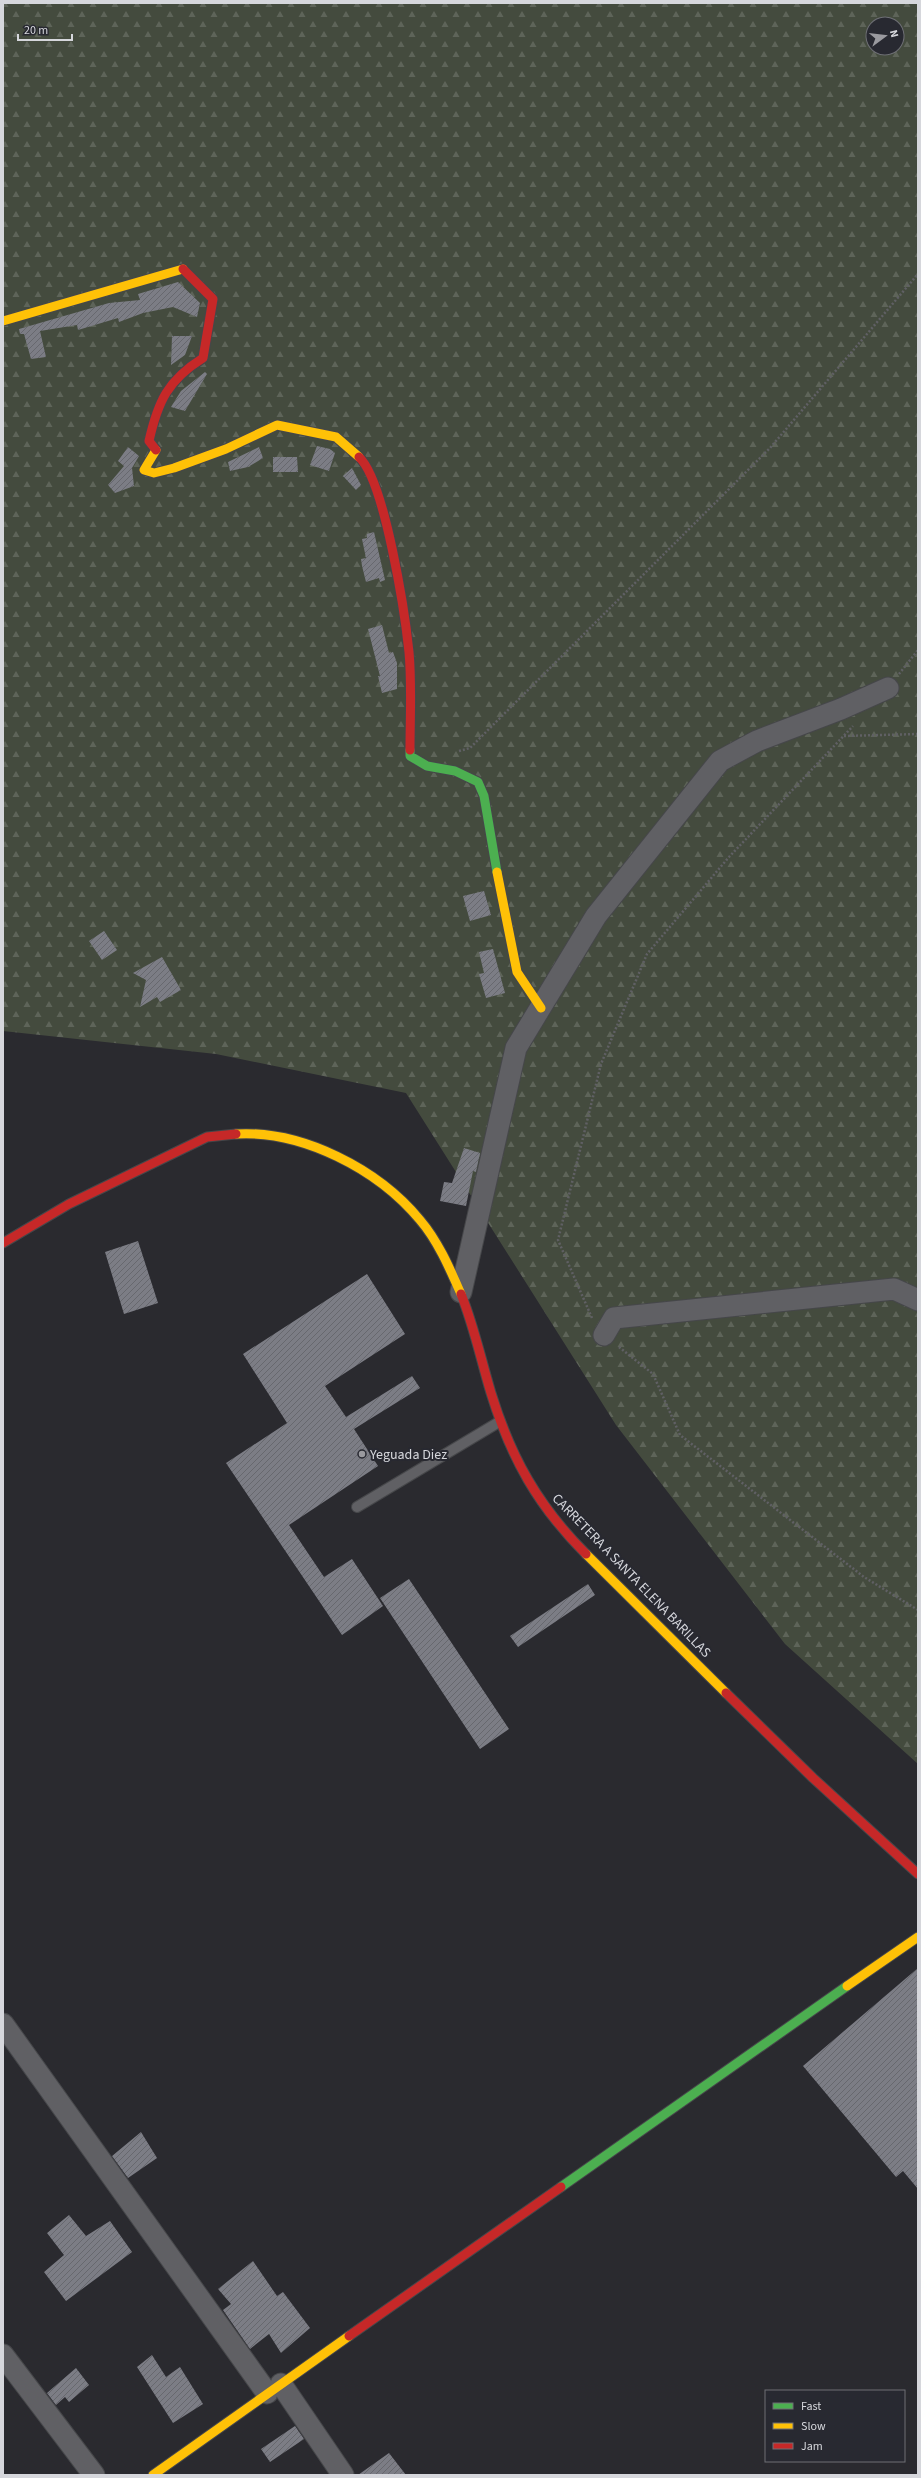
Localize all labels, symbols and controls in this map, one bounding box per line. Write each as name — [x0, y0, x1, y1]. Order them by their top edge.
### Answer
scale bar — [18, 16, 72, 42]
north arrow — [865, 16, 905, 56]
text: 20 m — [24, 22, 48, 39]
text: N — [886, 28, 902, 39]
place label: Yeguada Diez — [369, 1445, 447, 1465]
marker: Yeguada Diez — [357, 1449, 367, 1459]
street label: CARRETERA A SANTA ELENA BARILLAS — [547, 1489, 715, 1662]
legend — [765, 2390, 905, 2462]
text: Fast — [801, 2398, 821, 2415]
text: Slow — [801, 2418, 826, 2435]
text: Jam — [801, 2438, 823, 2455]

